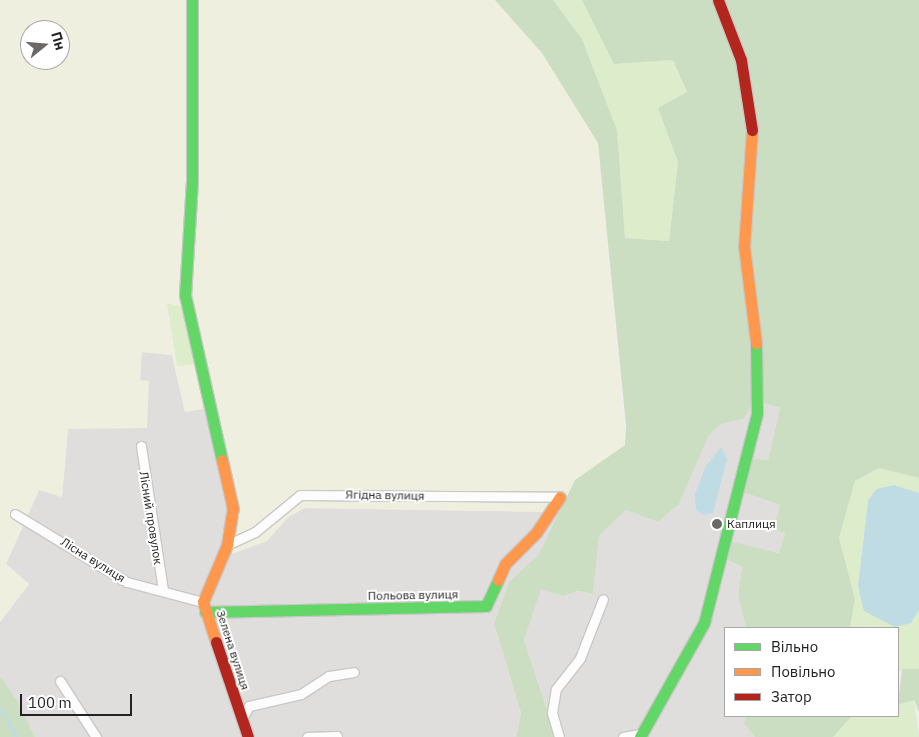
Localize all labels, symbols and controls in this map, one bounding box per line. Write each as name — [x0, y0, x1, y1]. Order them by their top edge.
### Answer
north arrow — [20, 20, 70, 70]
text: Пн — [47, 29, 70, 52]
street label: Лісний провулок — [137, 470, 165, 566]
street label: Ягідна вулиця — [345, 487, 425, 503]
place label: Каплиця — [727, 517, 776, 531]
marker: Каплиця — [711, 518, 723, 530]
street label: Лісна вулиця — [58, 534, 128, 586]
street label: Польова вулиця — [368, 587, 458, 603]
street label: Зелена вулиця — [213, 608, 253, 692]
legend — [724, 627, 899, 717]
text: Вільно — [771, 637, 818, 656]
text: Повільно — [771, 662, 835, 681]
scale bar — [22, 684, 135, 716]
text: Затор — [771, 687, 812, 706]
text: 100 m — [28, 693, 72, 712]

